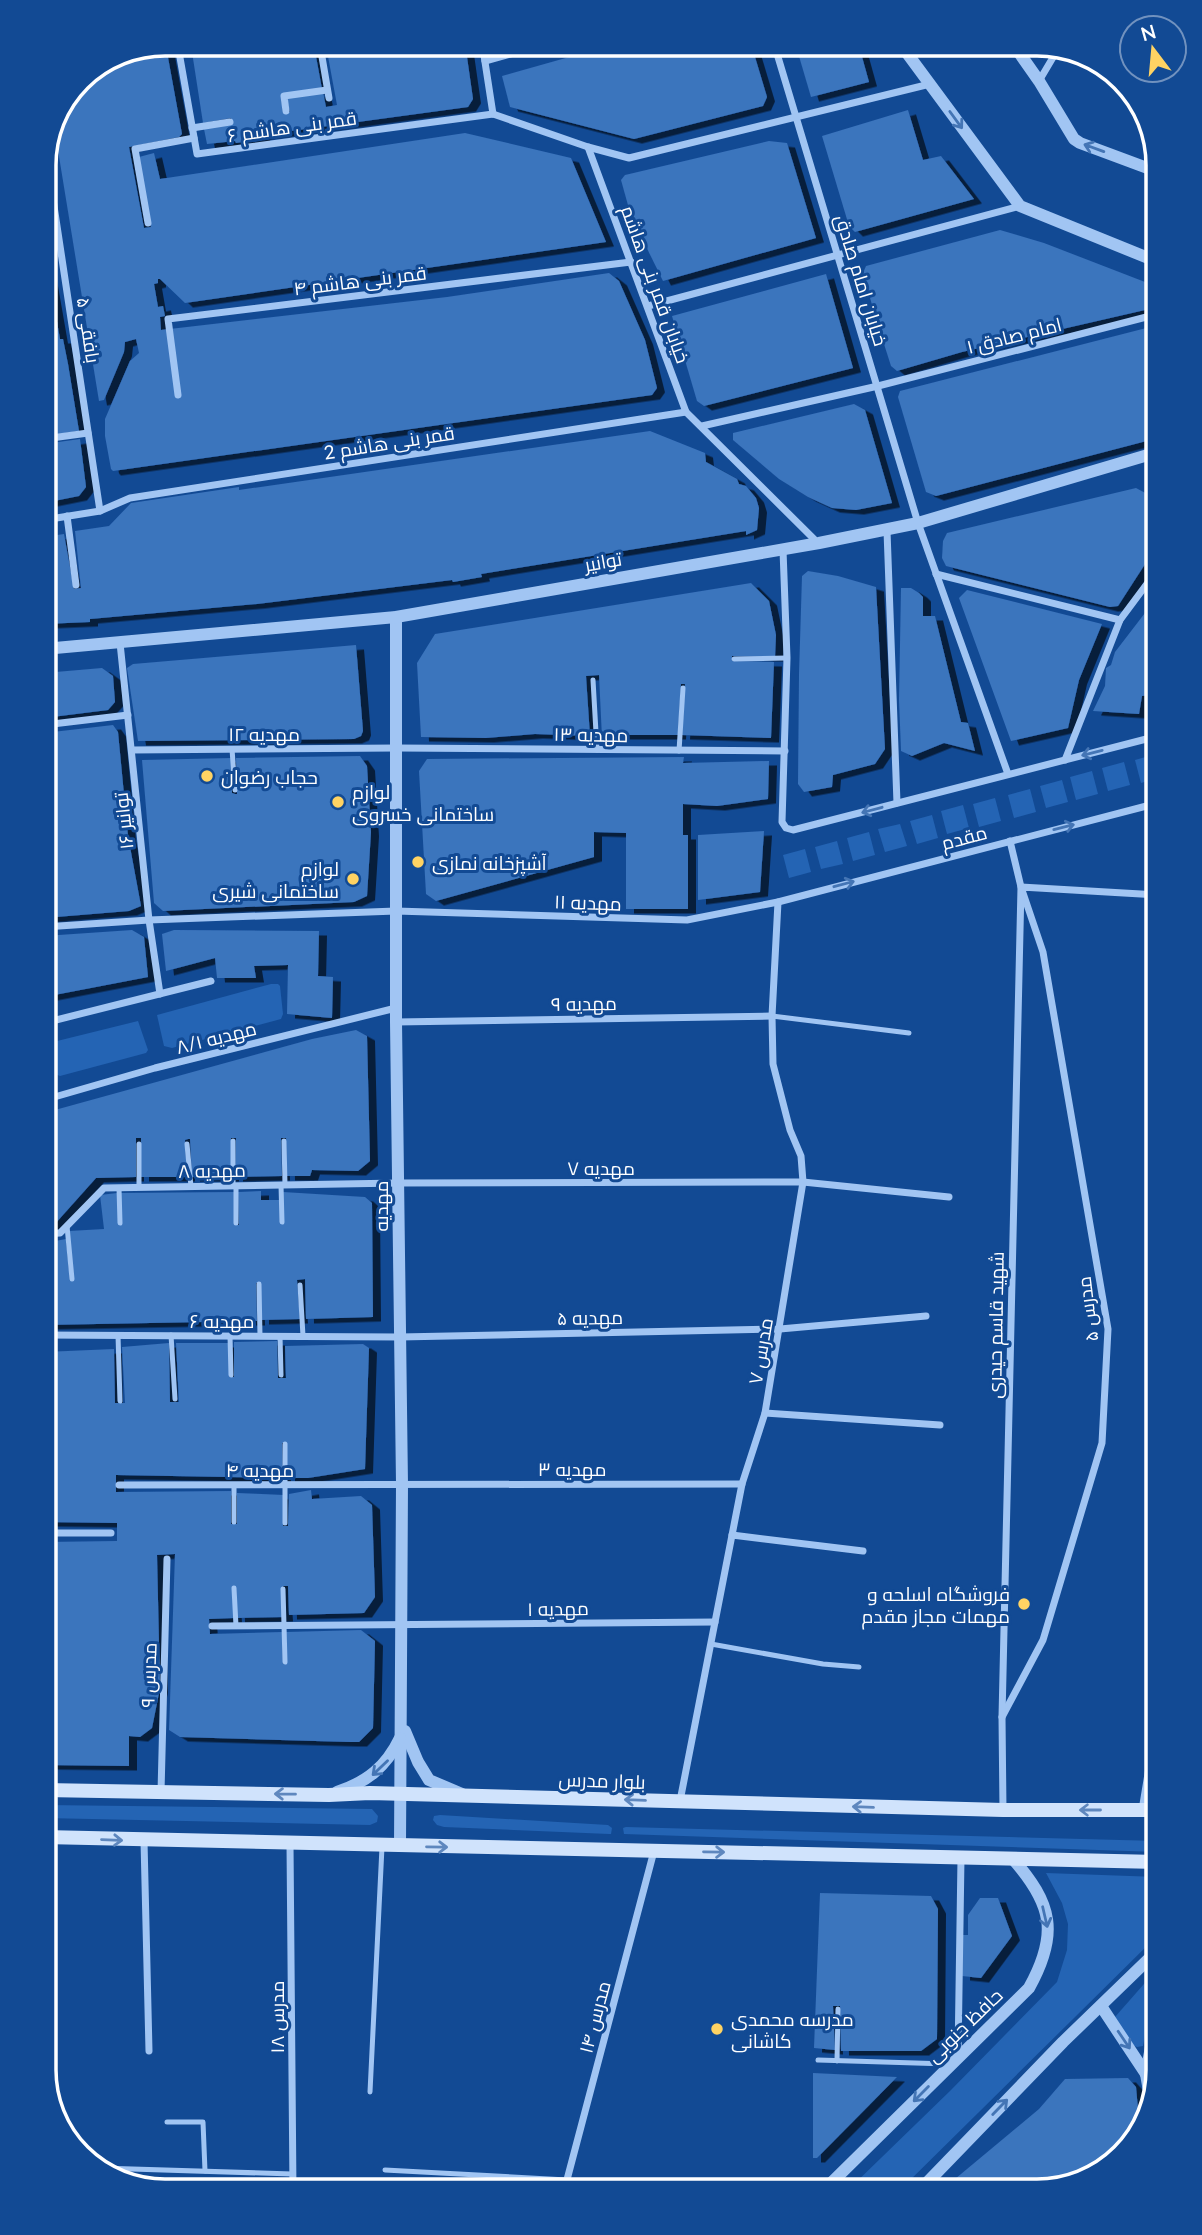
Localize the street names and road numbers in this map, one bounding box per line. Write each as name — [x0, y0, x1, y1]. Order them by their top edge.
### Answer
street label: قمر بنی هاشم ۶ — [226, 106, 358, 149]
street label: خیابان قمر بنی هاشم — [614, 202, 695, 367]
street label: خیابان امام صادق — [828, 211, 893, 349]
street label: قمر بنی هاشم ۴ — [292, 260, 428, 303]
street label: بافقی ۵ — [71, 295, 106, 365]
street label: امام صادق ۱ — [964, 312, 1065, 361]
street label: قمر بنی هاشم 2 — [322, 420, 457, 467]
street label: توانیر — [582, 546, 624, 577]
street label: مهدیه ۱۲ — [228, 722, 300, 746]
street label: مهدیه ۱۳ — [554, 722, 628, 747]
street label: توانیر ۱۶ — [109, 791, 138, 851]
street label: مقدم — [939, 820, 990, 857]
street label: مهدیه ۱۱ — [554, 889, 622, 916]
street label: مهدیه ۹ — [551, 991, 617, 1016]
street label: مهدیه ۸/۱ — [173, 1016, 259, 1059]
street label: مهدیه ۷ — [567, 1156, 635, 1180]
street label: مهدیه ۸ — [178, 1158, 246, 1183]
street label: مهدیه — [369, 1181, 393, 1231]
street label: شهید قاسم حیدری — [982, 1251, 1011, 1399]
street label: مدرس ۵ — [1072, 1275, 1103, 1343]
street label: مهدیه ۵ — [557, 1305, 623, 1330]
street label: مهدیه ۶ — [190, 1309, 254, 1333]
street label: مدرس ۷ — [743, 1316, 778, 1386]
street label: مهدیه ۳ — [538, 1457, 606, 1481]
street label: مهدیه ۴ — [226, 1458, 294, 1482]
street label: مهدیه ۱ — [527, 1596, 589, 1621]
street label: مدرس ۹ — [135, 1642, 162, 1708]
street label: بلوار مدرس — [558, 1767, 646, 1794]
street label: مدرس ۱۴ — [573, 1978, 616, 2056]
street label: مدرس ۱۸ — [265, 1981, 289, 2053]
street label: حافظ جنوبی — [921, 1983, 1007, 2068]

